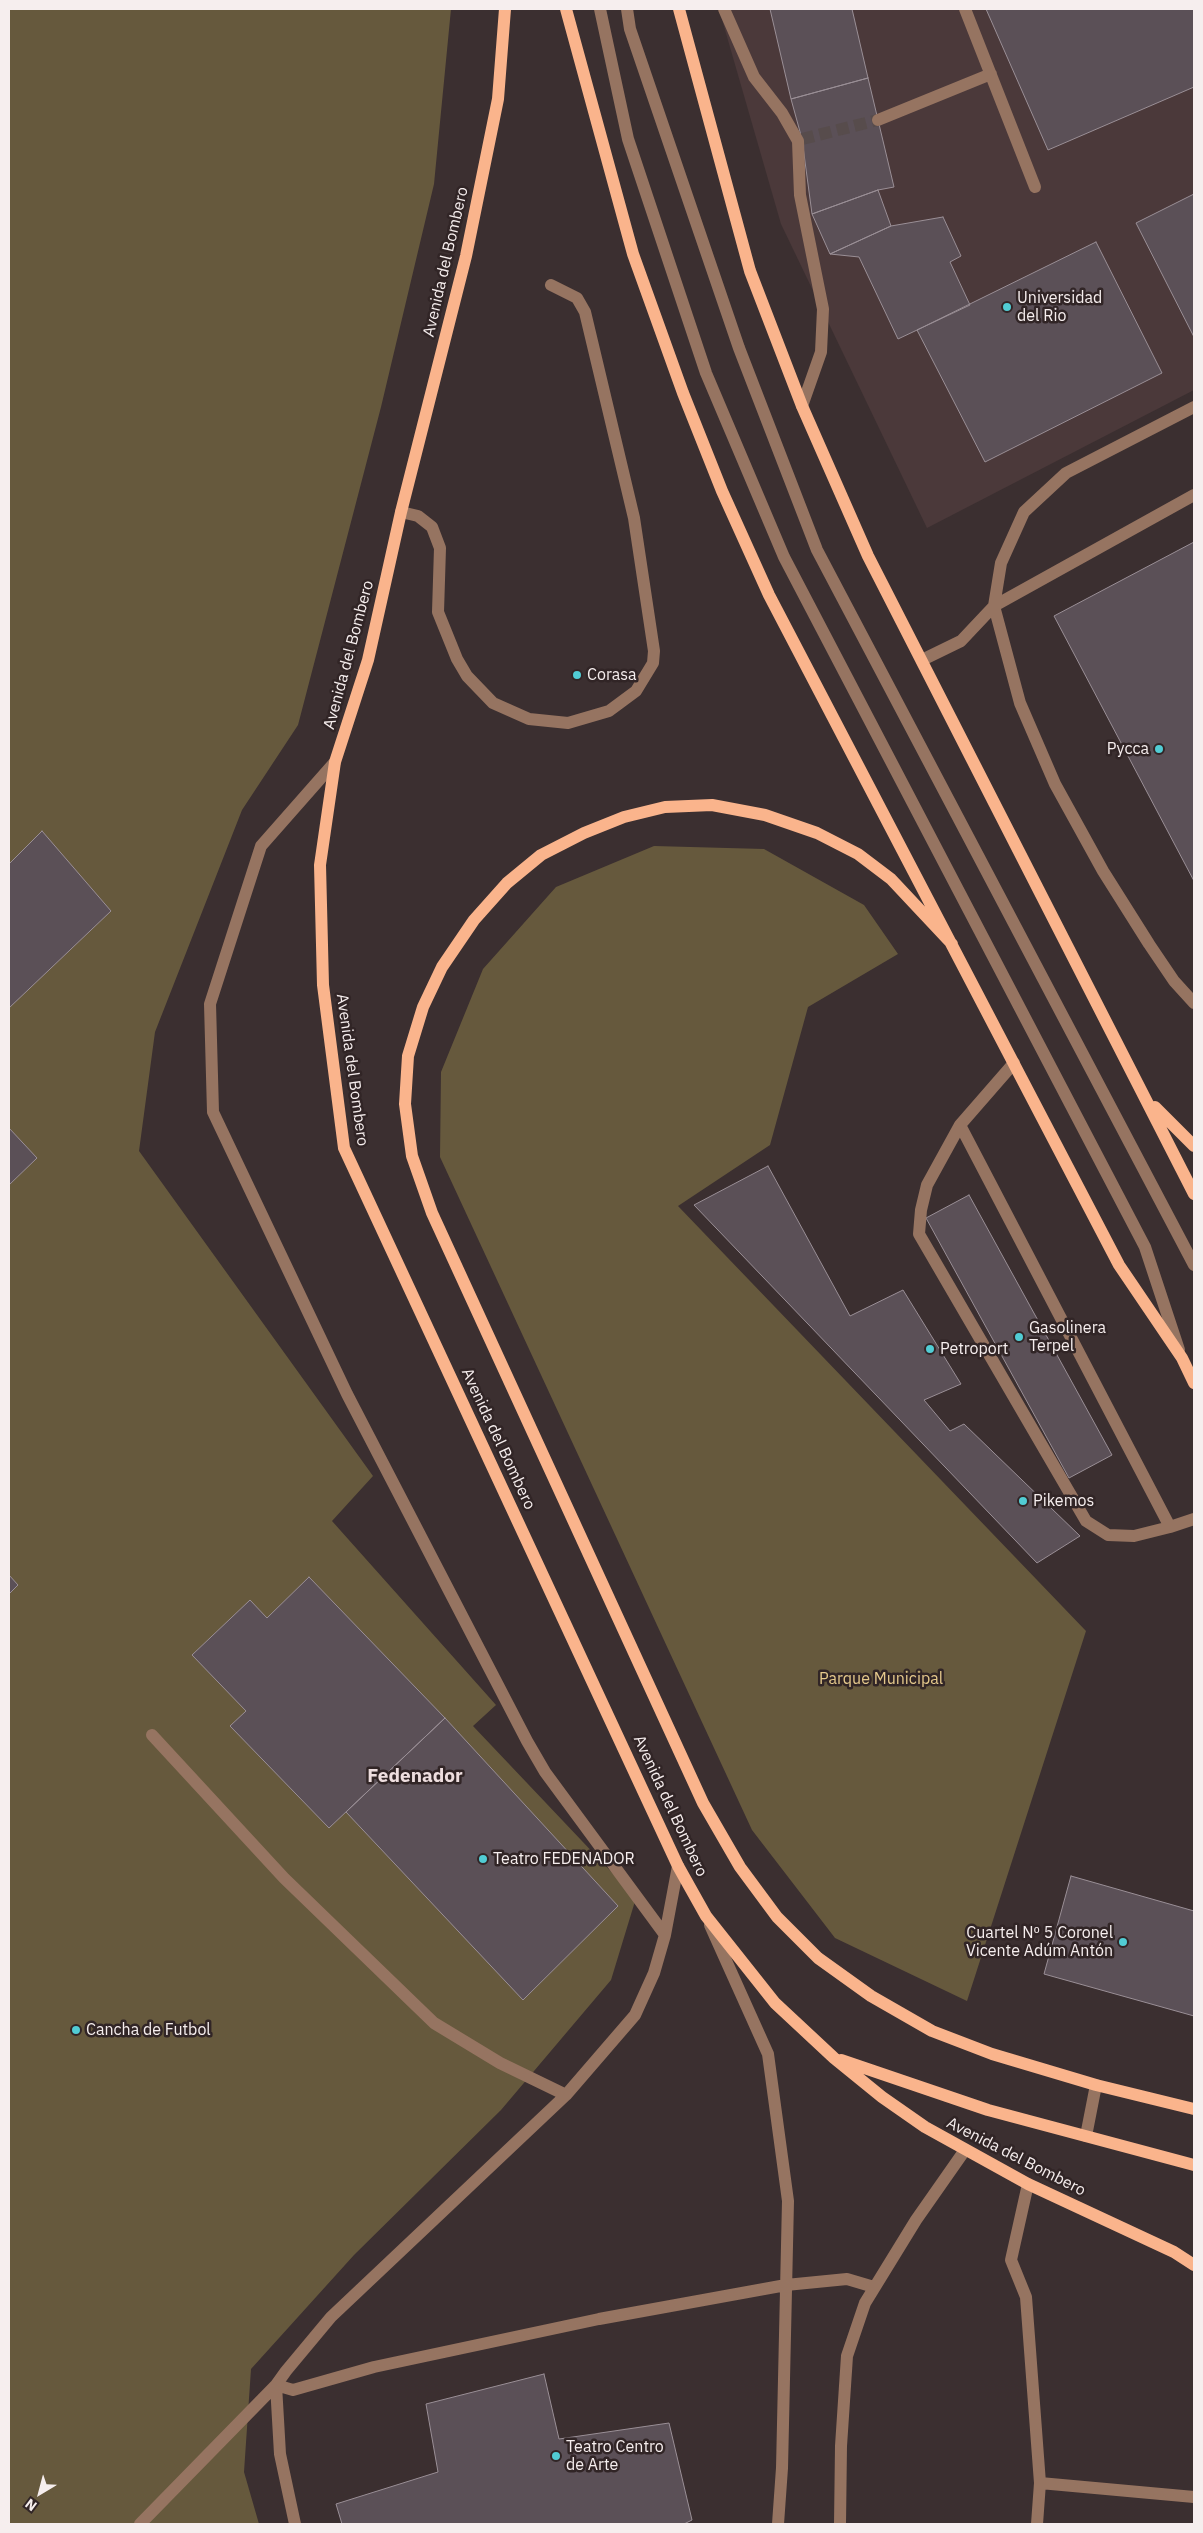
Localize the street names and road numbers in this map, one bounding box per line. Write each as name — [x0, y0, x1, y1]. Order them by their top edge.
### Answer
street label: Avenida del Bombero — [419, 185, 473, 339]
street label: Avenida del Bombero — [320, 578, 378, 732]
street label: Avenida del Bombero — [332, 993, 372, 1147]
street label: Avenida del Bombero — [457, 1365, 539, 1513]
street label: Avenida del Bombero — [629, 1732, 711, 1880]
street label: Avenida del Bombero — [943, 2114, 1089, 2200]

